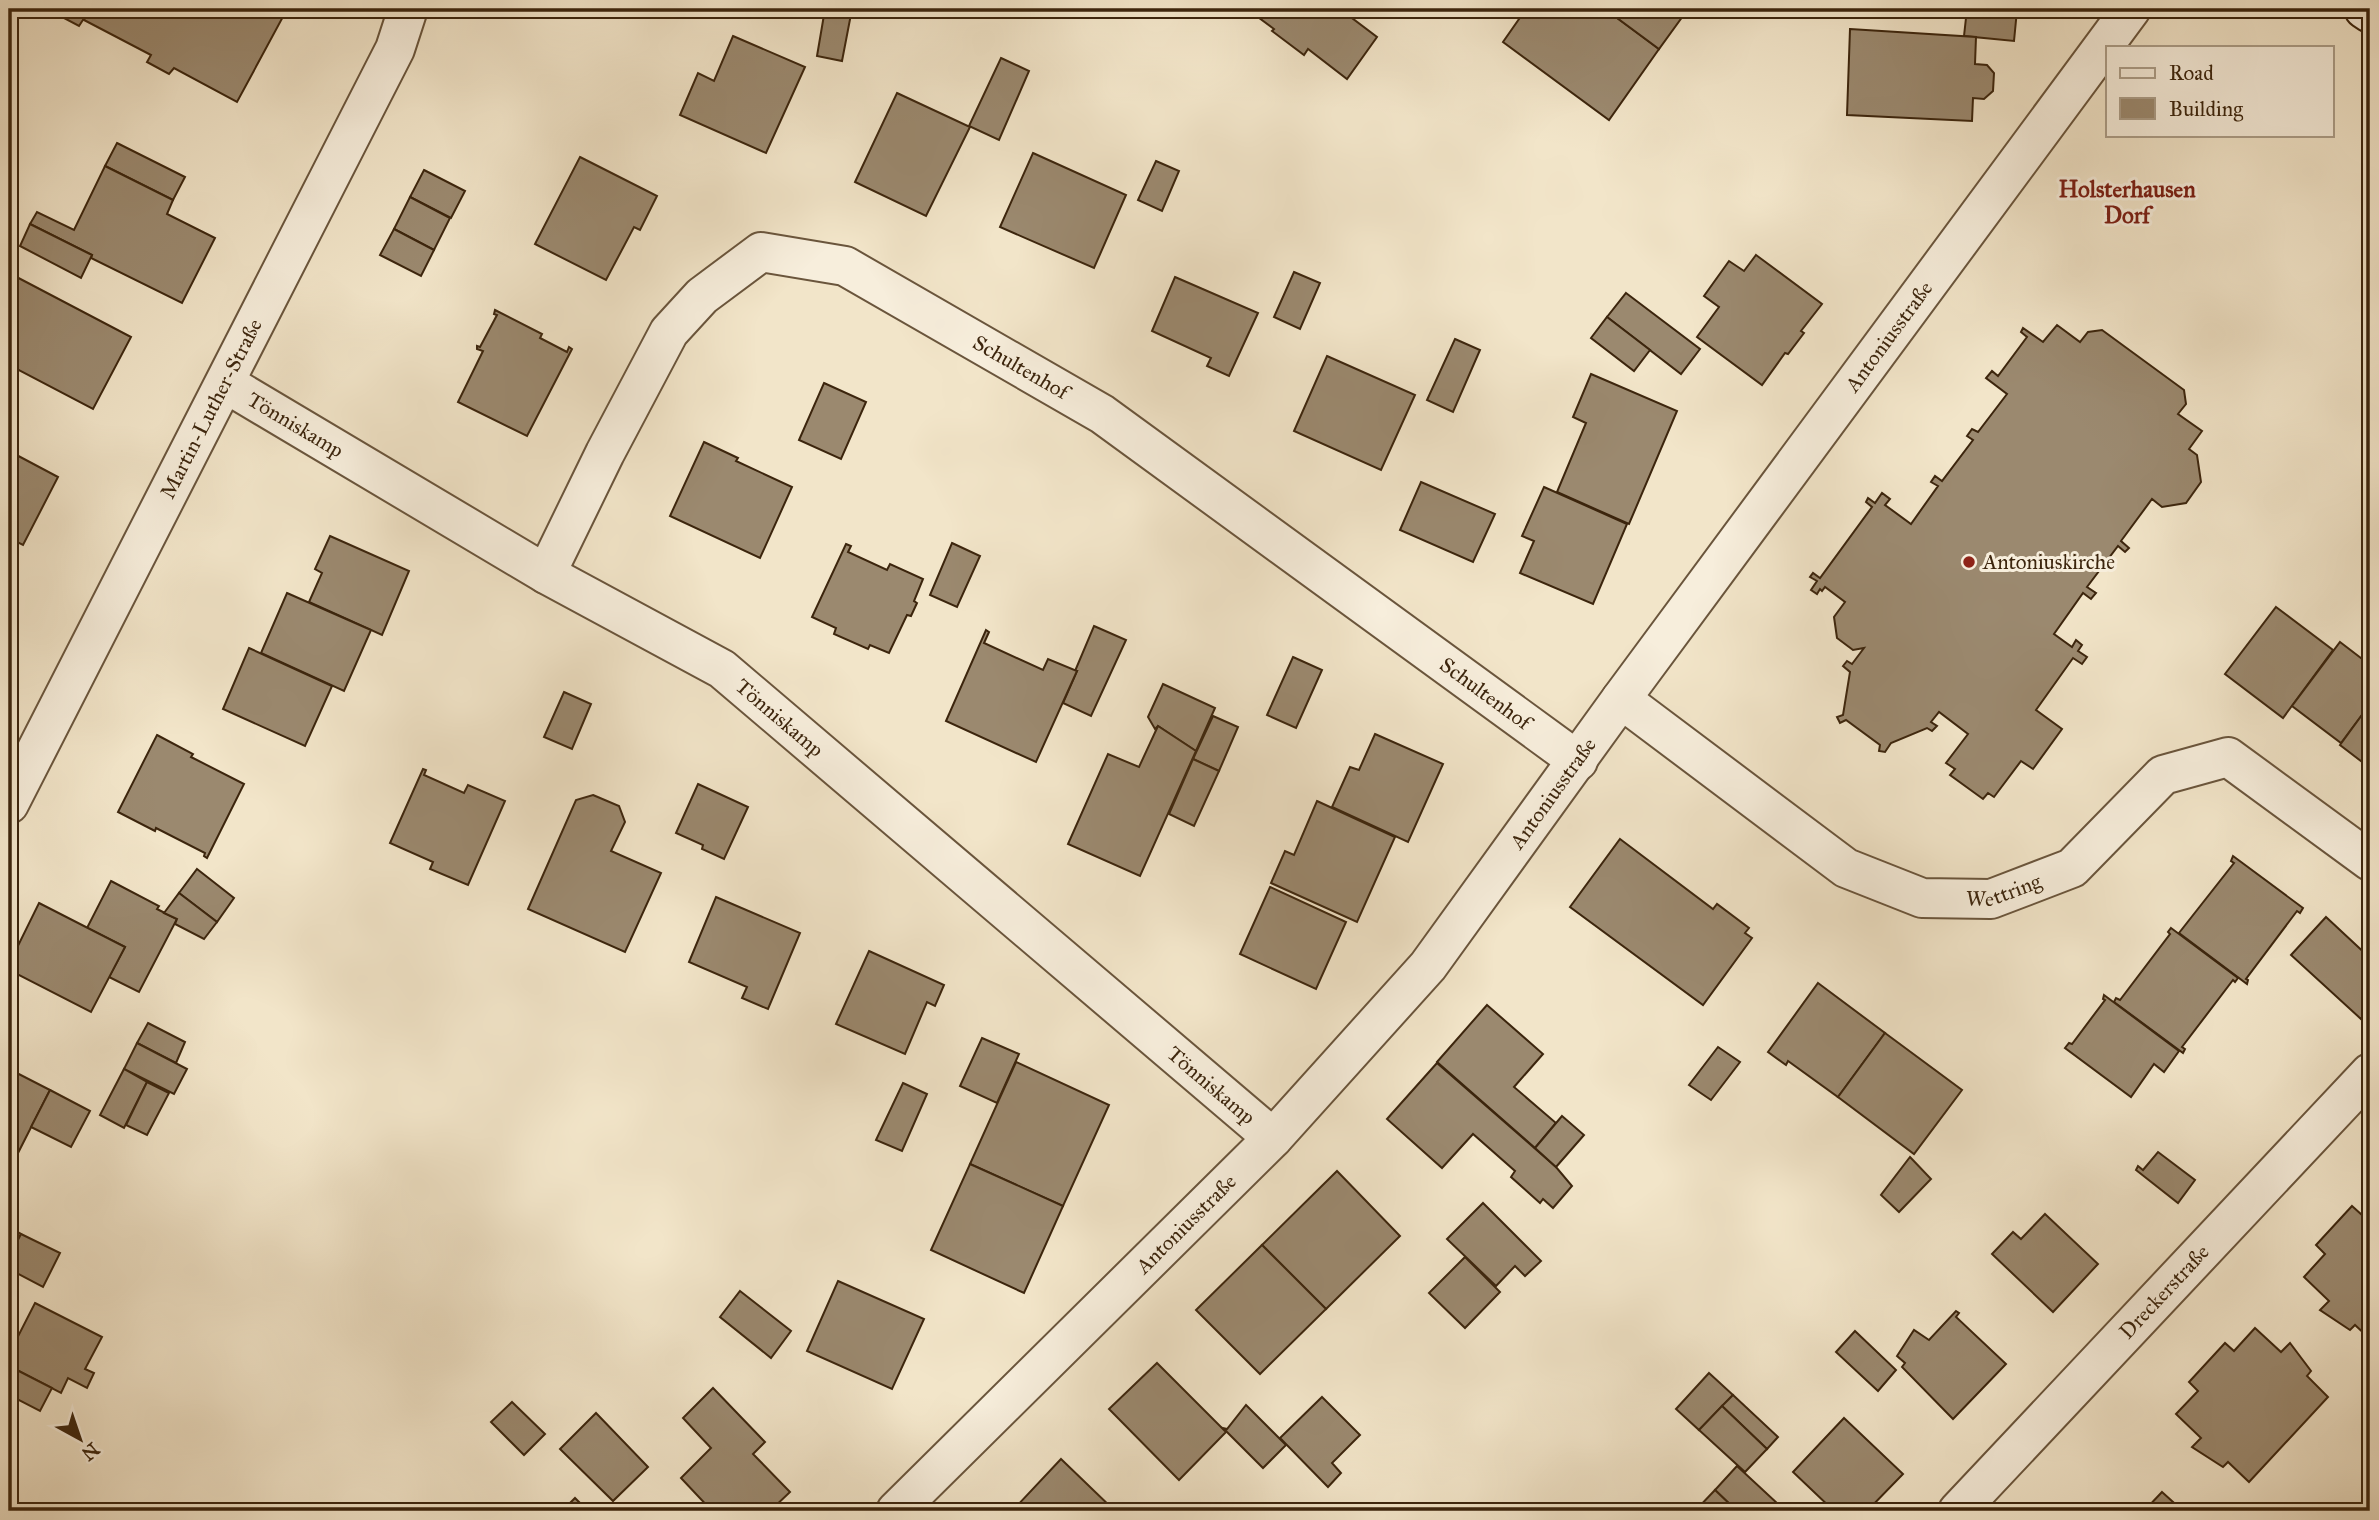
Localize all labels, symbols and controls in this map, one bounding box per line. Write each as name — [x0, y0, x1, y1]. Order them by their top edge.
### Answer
legend — [2106, 46, 2334, 136]
text: Road — [2169, 60, 2214, 86]
text: Building — [2169, 96, 2243, 122]
district label: Holsterhausen Dorf — [2058, 175, 2196, 229]
street label: Antoniusstraße — [1839, 276, 1938, 398]
street label: Martin-Luther-Straße — [154, 314, 268, 503]
street label: Schultenhof — [968, 329, 1076, 406]
street label: Tönniskamp — [243, 386, 348, 464]
place label: Antoniuskirche — [1982, 549, 2115, 575]
marker: Antoniuskirche — [1961, 554, 1977, 570]
street label: Schultenhof — [1435, 652, 1538, 737]
street label: Tönniskamp — [730, 673, 829, 763]
street label: Antoniusstraße — [1503, 732, 1602, 855]
street label: Wettring — [1966, 868, 2045, 912]
street label: Tönniskamp — [1162, 1041, 1261, 1130]
street label: Antoniusstraße — [1130, 1169, 1242, 1280]
street label: Dreckerstraße — [2114, 1239, 2215, 1344]
north arrow — [46, 1404, 116, 1474]
text: N — [77, 1438, 104, 1466]

